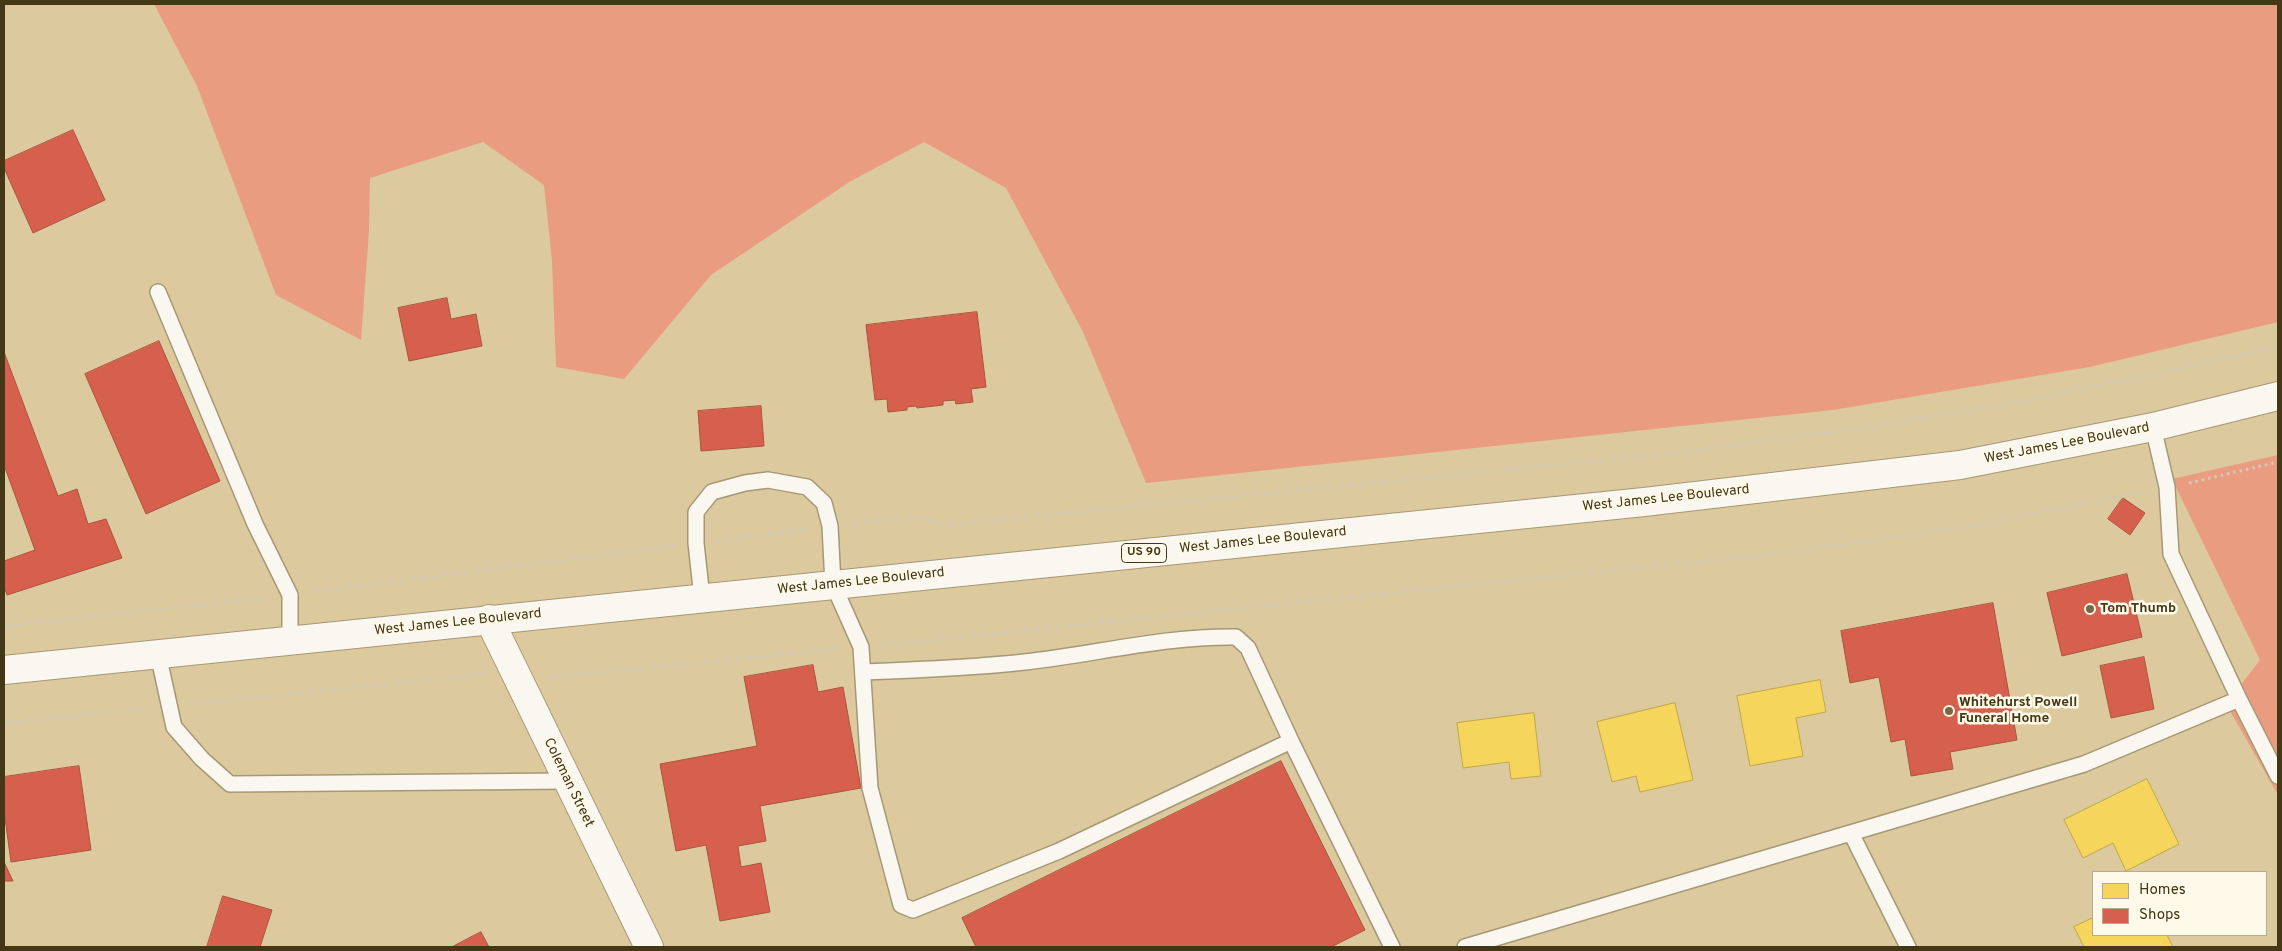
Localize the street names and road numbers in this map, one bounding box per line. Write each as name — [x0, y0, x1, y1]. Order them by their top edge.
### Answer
street label: West James Lee Boulevard — [1983, 420, 2151, 468]
street label: West James Lee Boulevard — [1582, 482, 1750, 516]
street label: West James Lee Boulevard — [1179, 524, 1347, 558]
road number: US 90 — [1122, 544, 1166, 562]
street label: West James Lee Boulevard — [777, 565, 945, 599]
street label: West James Lee Boulevard — [374, 606, 542, 640]
street label: Coleman Street — [539, 736, 597, 830]

